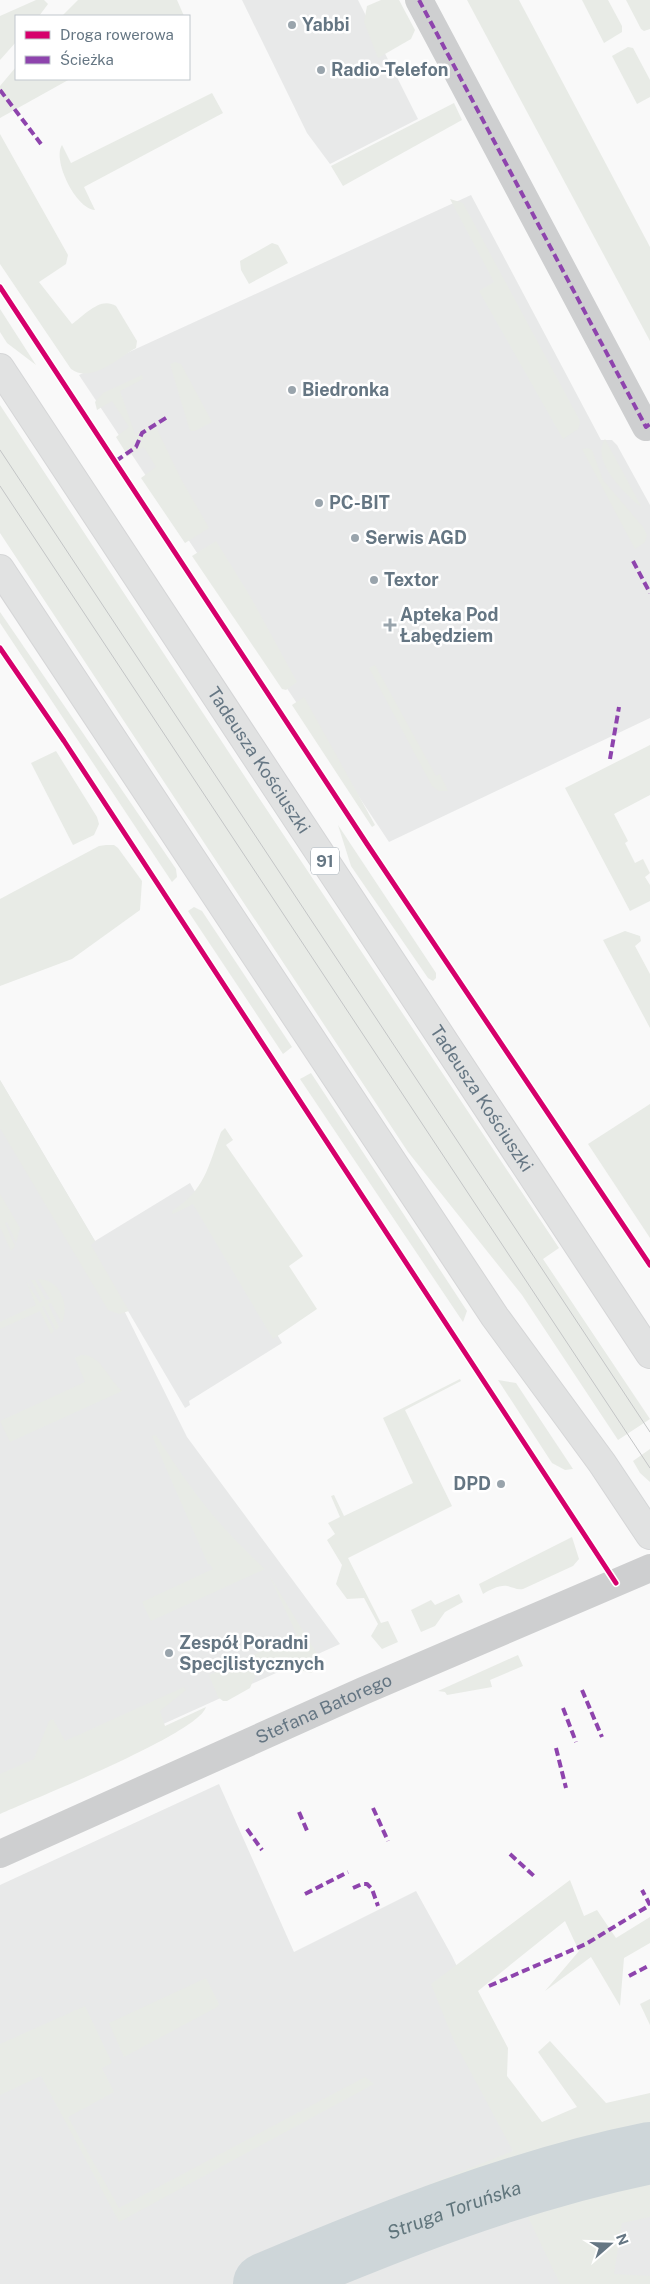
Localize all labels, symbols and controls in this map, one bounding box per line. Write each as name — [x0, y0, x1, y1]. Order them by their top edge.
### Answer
place label: Yabbi — [302, 14, 350, 35]
legend — [15, 15, 190, 80]
marker: Yabbi — [286, 19, 298, 31]
text: Droga rowerowa — [60, 26, 174, 43]
text: Ścieżka — [60, 50, 114, 68]
place label: Radio-Telefon — [331, 59, 448, 80]
marker: Radio-Telefon — [315, 64, 327, 76]
place label: Biedronka — [302, 379, 389, 400]
marker: Biedronka — [286, 384, 298, 396]
place label: PC-BIT — [329, 492, 390, 513]
marker: PC-BIT — [313, 497, 325, 509]
place label: Serwis AGD — [365, 527, 467, 548]
marker: Serwis AGD — [349, 532, 361, 544]
place label: Textor — [384, 569, 439, 590]
marker: Textor — [368, 574, 380, 586]
place label: Apteka Pod Łabędziem — [400, 604, 498, 646]
marker: Apteka Pod Łabędziem — [384, 619, 396, 631]
street label: Tadeusza Kościuszki — [203, 683, 315, 837]
road number: 91 — [311, 848, 339, 874]
street label: Tadeusza Kościuszki — [426, 1021, 538, 1175]
place label: DPD — [453, 1473, 491, 1494]
marker: DPD — [495, 1478, 507, 1490]
place label: Zespół Poradni Specjlistycznych — [179, 1632, 324, 1674]
marker: Zespół Poradni Specjlistycznych — [163, 1647, 175, 1659]
street label: Stefana Batorego — [252, 1669, 395, 1748]
water label: Struga Toruńska — [384, 2176, 524, 2244]
north arrow — [585, 2219, 635, 2269]
text: N — [613, 2232, 632, 2247]

